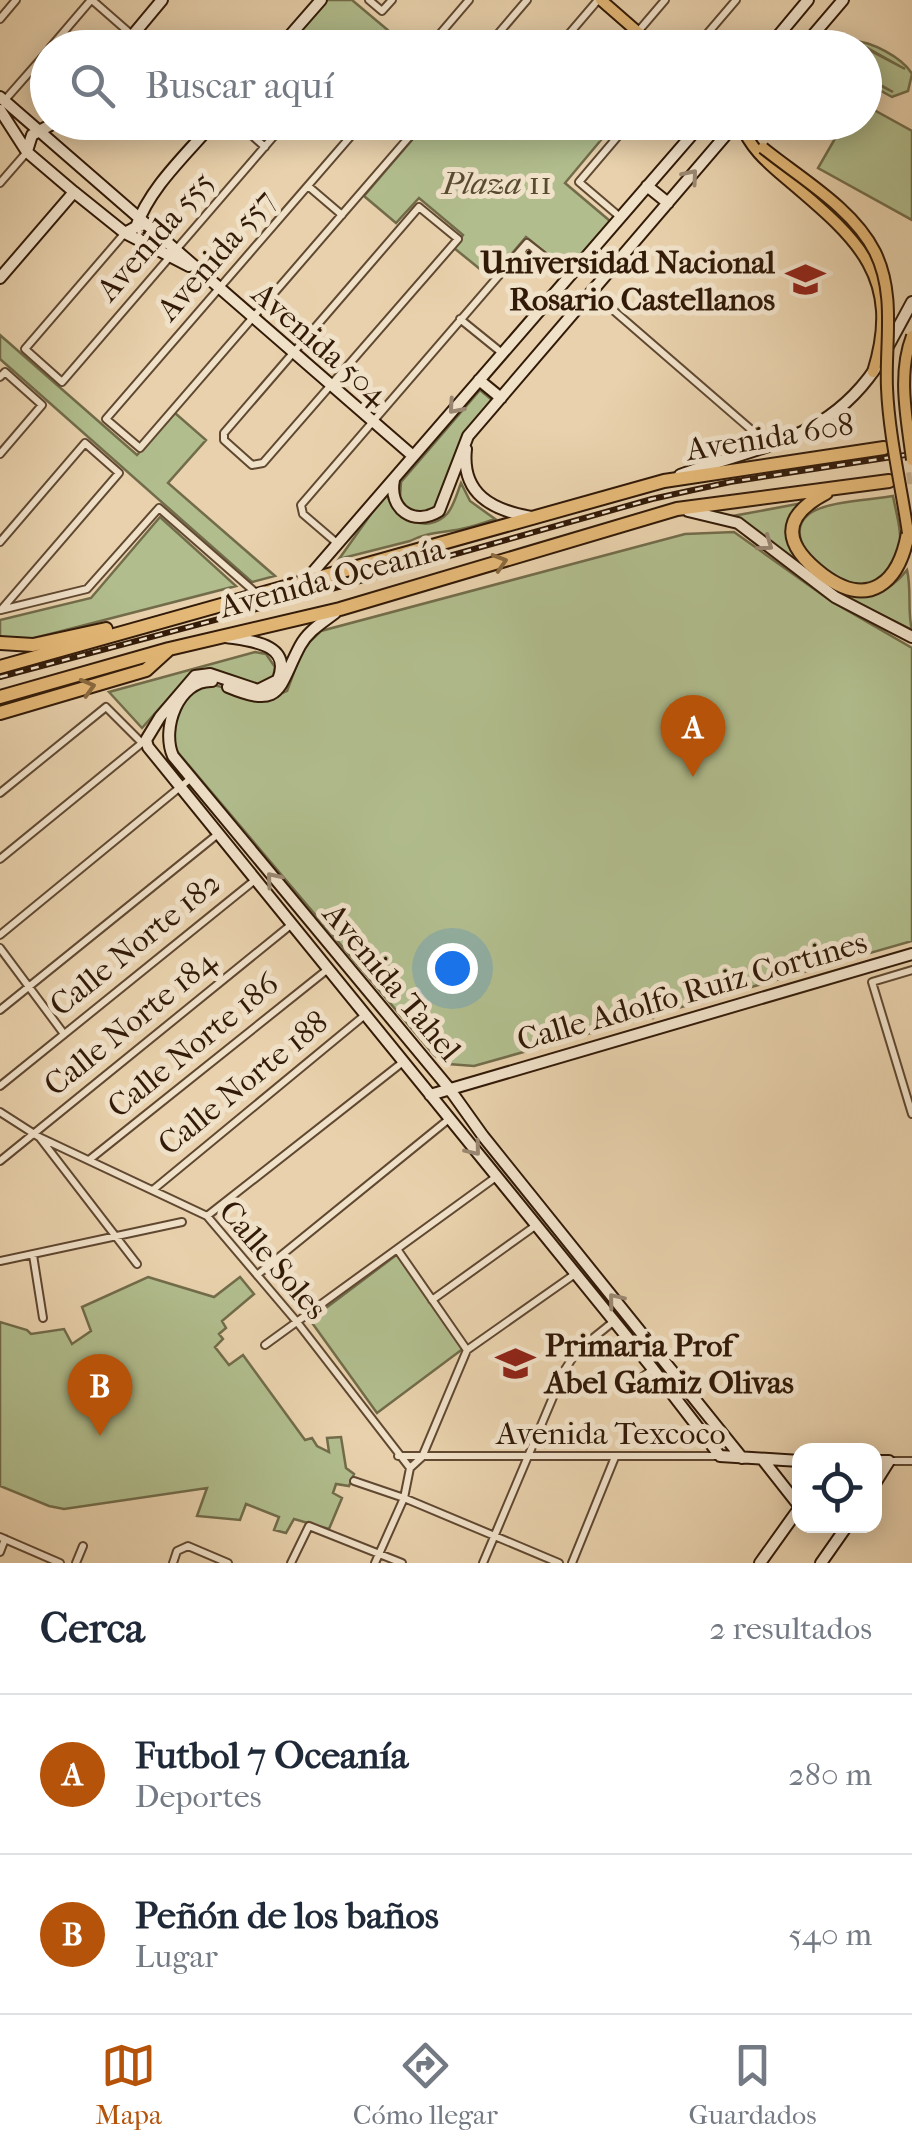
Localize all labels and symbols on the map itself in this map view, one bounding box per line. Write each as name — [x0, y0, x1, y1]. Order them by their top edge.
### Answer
street label: Avenida 555 — [87, 164, 221, 310]
park label: Plaza 11 — [440, 165, 552, 202]
one-way arrow — [680, 169, 698, 188]
street label: Avenida 557 — [148, 182, 283, 329]
place label: Universidad Nacional Rosario Castellanos — [480, 244, 775, 318]
school or university icon: Universidad Nacional Rosario Castellanos — [784, 259, 826, 301]
street label: Avenida 504 — [243, 274, 396, 414]
one-way arrow — [449, 396, 467, 414]
street label: Avenida 608 — [682, 405, 856, 469]
street label: Avenida Oceanía — [214, 530, 450, 626]
one-way arrow — [755, 532, 773, 549]
one-way arrow — [491, 553, 508, 574]
one-way arrow — [79, 678, 96, 699]
pin: A — [660, 694, 726, 777]
street label: Calle Norte 182 — [43, 864, 227, 1024]
one-way arrow — [267, 873, 285, 891]
street label: Avenida Tahel — [314, 894, 469, 1068]
street label: Calle Adolfo Ruiz Cortines — [513, 923, 871, 1059]
street label: Calle Norte 184 — [37, 942, 224, 1104]
your location — [427, 943, 478, 994]
street label: Calle Norte 186 — [100, 964, 286, 1125]
street label: Calle Norte 188 — [151, 1003, 335, 1163]
one-way arrow — [462, 1138, 480, 1156]
street label: Calle Soles — [211, 1193, 335, 1327]
one-way arrow — [609, 1294, 627, 1312]
place label: Primaria Prof Abel Gamiz Olivas — [543, 1327, 794, 1401]
school or university icon: Primaria Prof Abel Gamiz Olivas — [494, 1342, 536, 1384]
pin: B — [68, 1354, 132, 1436]
street label: Avenida Texcoco — [494, 1415, 726, 1452]

